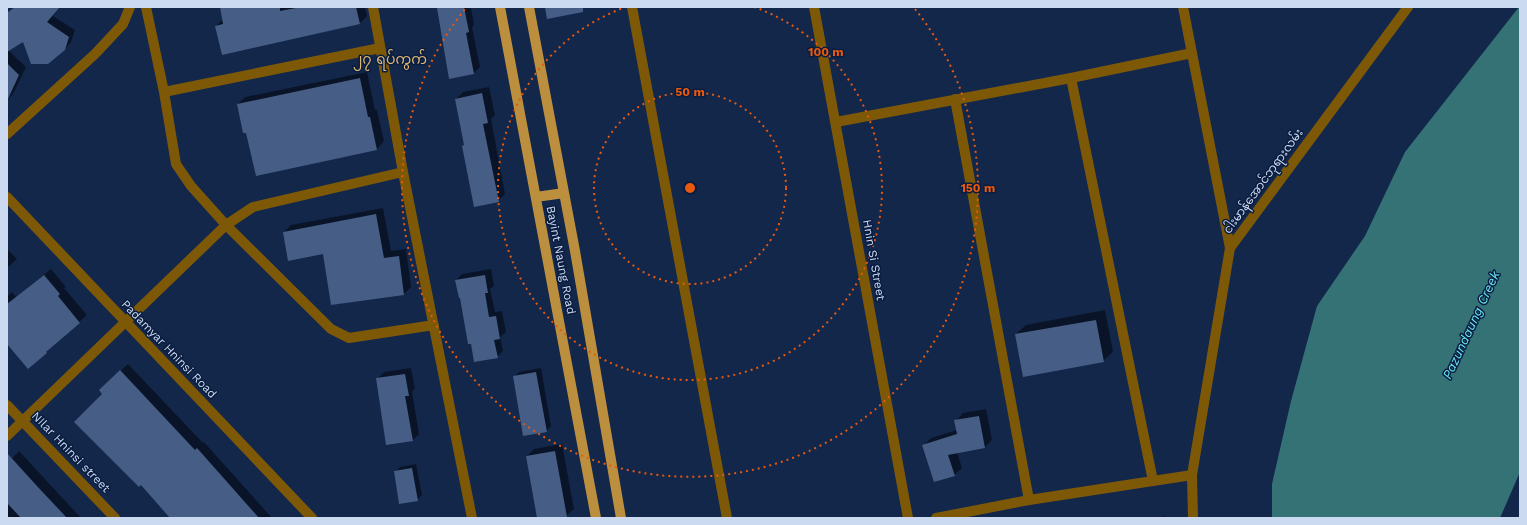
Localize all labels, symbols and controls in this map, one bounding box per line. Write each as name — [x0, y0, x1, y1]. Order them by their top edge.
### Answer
text: 100 m — [808, 45, 844, 59]
district label: ၂၇ ရပ်ကွက် — [353, 49, 427, 71]
text: 50 m — [675, 85, 705, 99]
street label: ငါးမာန်အောင်ဘုရားလမ်း — [1219, 125, 1308, 238]
centre of rings — [683, 181, 697, 195]
text: 150 m — [961, 181, 995, 195]
street label: Bayint Naung Road — [544, 205, 578, 315]
street label: Hnin Si Street — [860, 218, 888, 302]
water label: Pazundaung Creek — [1439, 268, 1503, 381]
street label: Padamyar Hninsi Road — [118, 297, 220, 401]
street label: NIlar Hninsi street — [29, 409, 113, 495]

